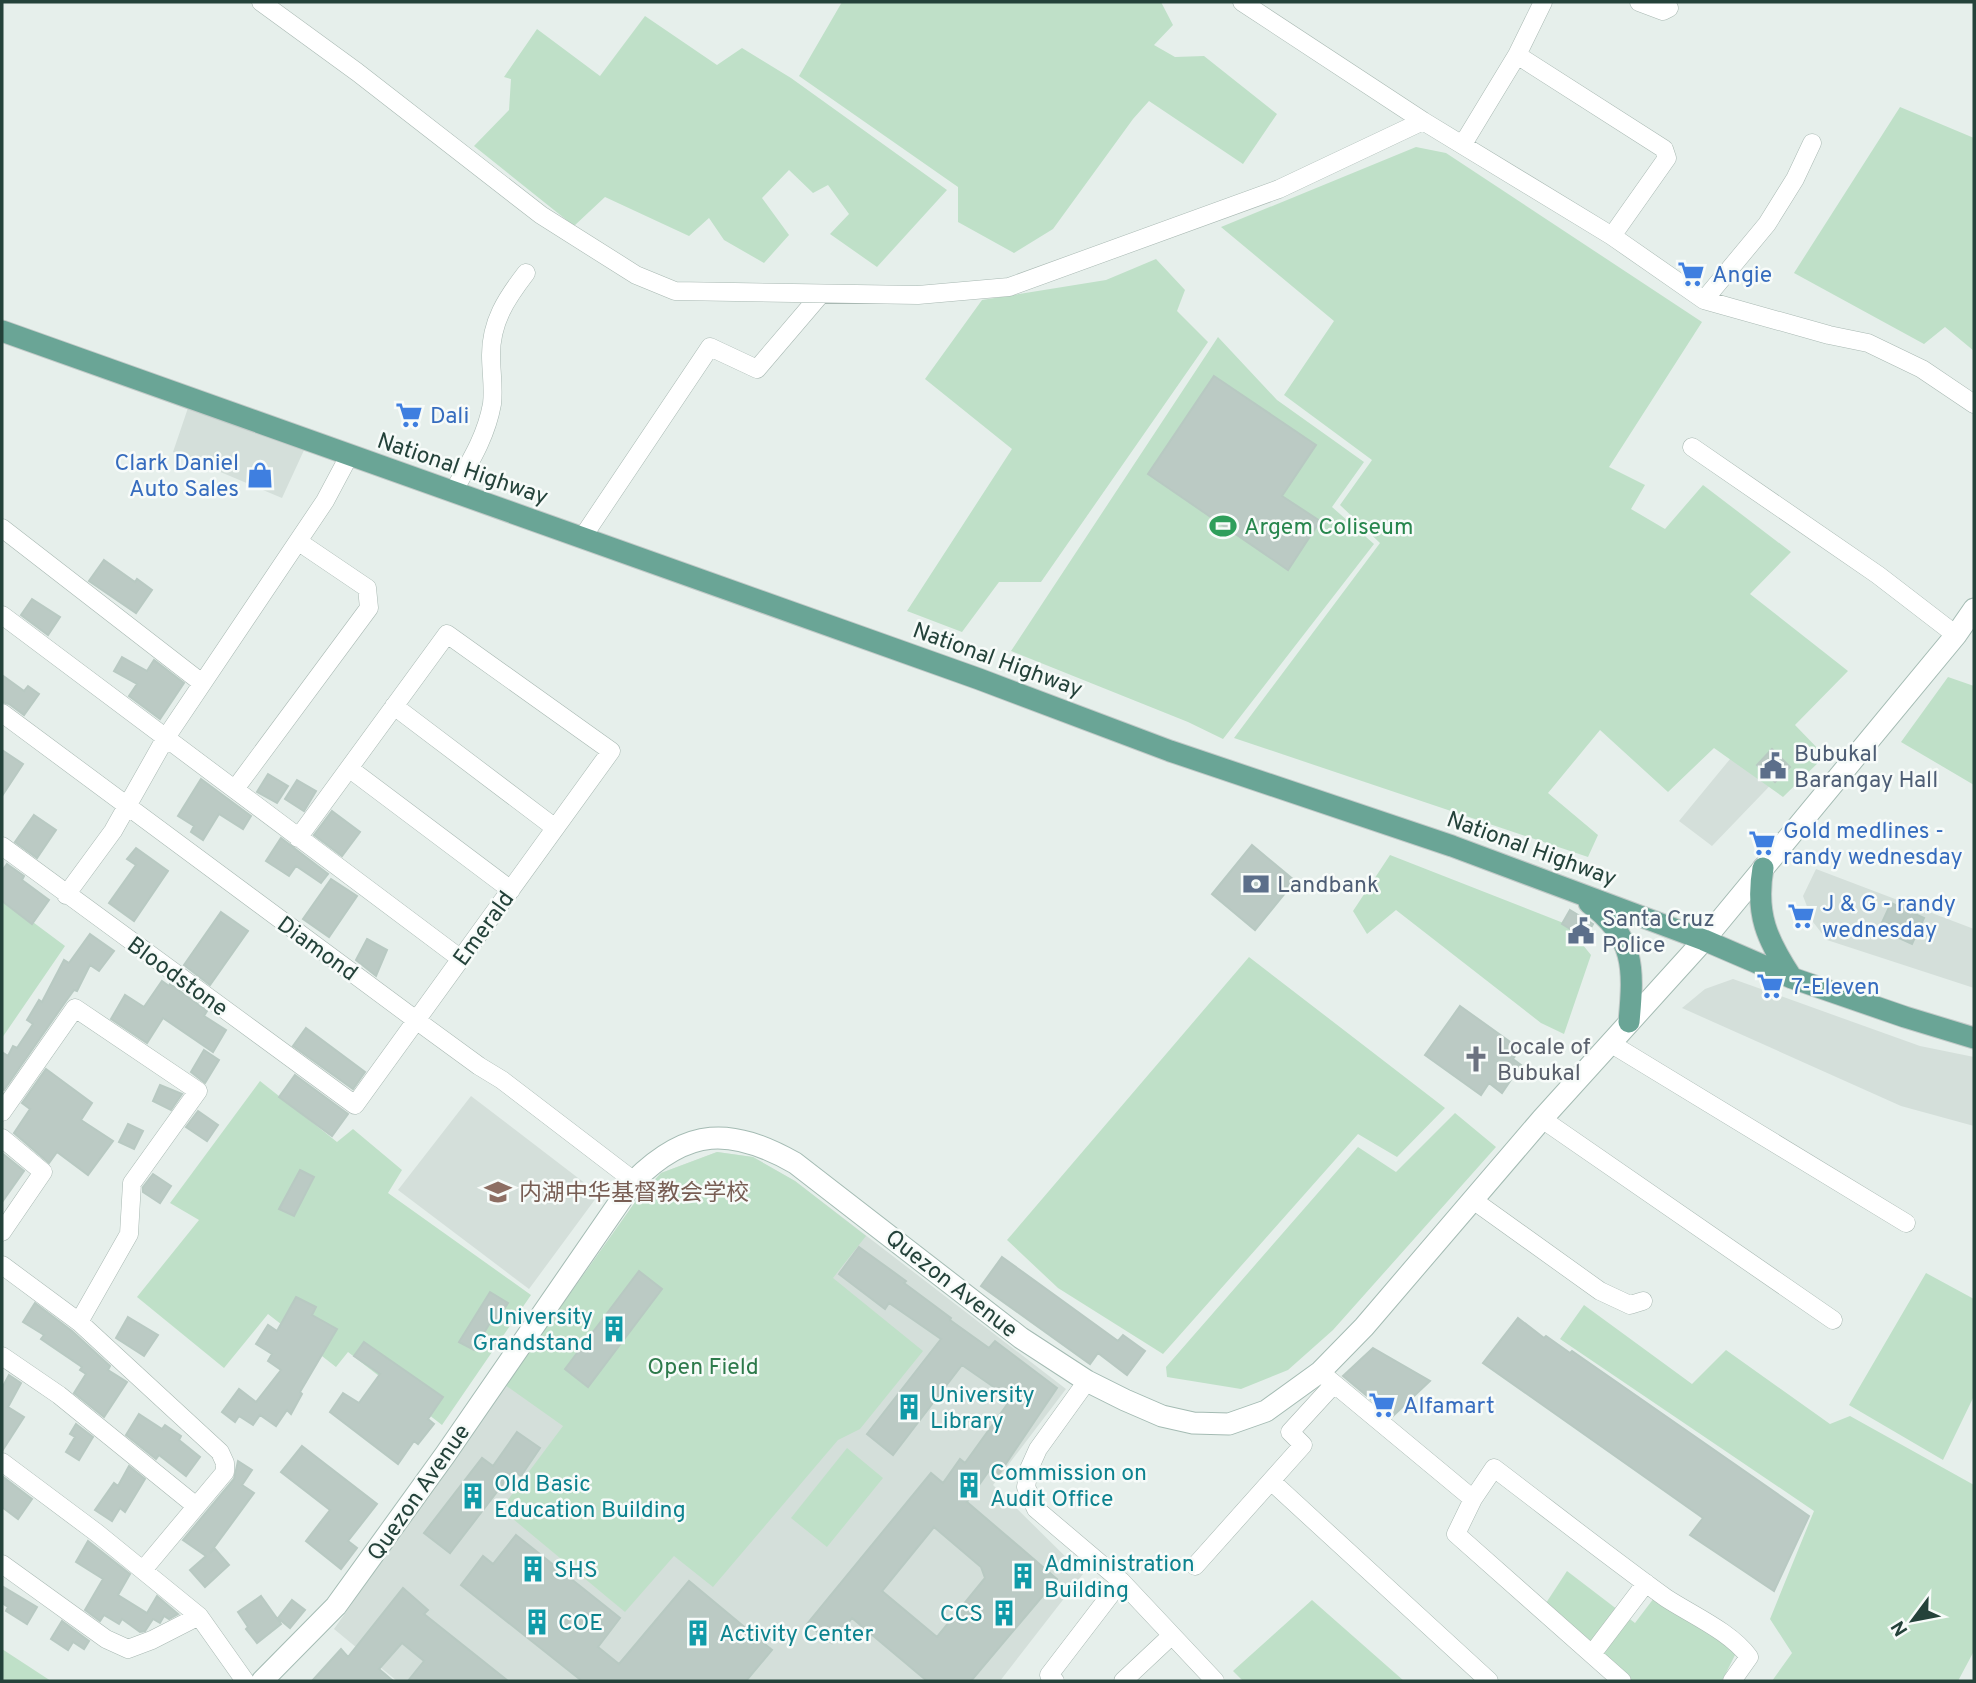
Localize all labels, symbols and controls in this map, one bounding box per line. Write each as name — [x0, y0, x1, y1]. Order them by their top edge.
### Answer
supermarket icon: Angie — [1676, 259, 1706, 289]
place label: Angie — [1712, 262, 1772, 291]
supermarket icon: Dali — [394, 400, 424, 430]
place label: Dali — [430, 403, 469, 432]
street label: National Highway — [373, 428, 551, 513]
place label: Clark Daniel Auto Sales — [114, 450, 239, 505]
shop icon: Clark Daniel Auto Sales — [245, 460, 275, 490]
sports icon: Argem Coliseum — [1208, 511, 1238, 541]
place label: Argem Coliseum — [1244, 514, 1414, 543]
street label: National Highway — [908, 617, 1086, 706]
place label: Bubukal Barangay Hall — [1794, 741, 1938, 796]
public building icon: Bubukal Barangay Hall — [1758, 751, 1788, 781]
street label: National Highway — [1442, 806, 1620, 895]
place label: Gold medlines - randy wednesday — [1783, 818, 1963, 873]
supermarket icon: Gold medlines - randy wednesday — [1747, 828, 1777, 858]
bank icon: Landbank — [1241, 869, 1271, 899]
place label: Landbank — [1277, 872, 1379, 901]
street label: Emerald — [448, 886, 522, 973]
place label: J & G - randy wednesday — [1822, 891, 1956, 946]
supermarket icon: J & G - randy wednesday — [1786, 901, 1816, 931]
place label: Santa Cruz Police — [1602, 906, 1715, 961]
street label: Diamond — [271, 911, 363, 989]
public building icon: Santa Cruz Police — [1566, 916, 1596, 946]
street label: Bloodstone — [120, 932, 233, 1024]
supermarket icon: 7-Eleven — [1755, 971, 1785, 1001]
place label: 7-Eleven — [1791, 974, 1880, 1003]
place label: Locale of Bubukal — [1497, 1034, 1591, 1089]
church icon: Locale of Bubukal — [1461, 1044, 1491, 1074]
school or university icon: 内湖中华基督教会学校 — [483, 1177, 513, 1207]
place label: 内湖中华基督教会学校 — [519, 1180, 749, 1209]
street label: Quezon Avenue — [878, 1224, 1023, 1346]
place label: University Grandstand — [472, 1304, 593, 1359]
building icon: University Grandstand — [599, 1314, 629, 1344]
park label: Open Field — [647, 1354, 759, 1383]
place label: University Library — [930, 1382, 1035, 1437]
supermarket icon: Alfamart — [1367, 1390, 1397, 1420]
building icon: University Library — [894, 1392, 924, 1422]
place label: Alfamart — [1403, 1393, 1495, 1422]
street label: Quezon Avenue — [362, 1420, 478, 1567]
place label: Commission on Audit Office — [990, 1460, 1147, 1515]
building icon: Commission on Audit Office — [954, 1470, 984, 1500]
place label: Old Basic Education Building — [494, 1471, 686, 1526]
building icon: Old Basic Education Building — [458, 1481, 488, 1511]
place label: Administration Building — [1044, 1551, 1195, 1606]
building icon: SHS — [518, 1554, 548, 1584]
place label: SHS — [554, 1557, 598, 1586]
building icon: Administration Building — [1008, 1561, 1038, 1591]
north arrow — [1878, 1585, 1948, 1655]
building icon: CCS — [989, 1598, 1019, 1628]
place label: CCS — [940, 1601, 983, 1630]
building icon: COE — [522, 1607, 552, 1637]
place label: COE — [558, 1610, 603, 1639]
text: N — [1886, 1616, 1914, 1640]
building icon: Activity Center — [683, 1618, 713, 1648]
place label: Activity Center — [719, 1621, 873, 1650]

